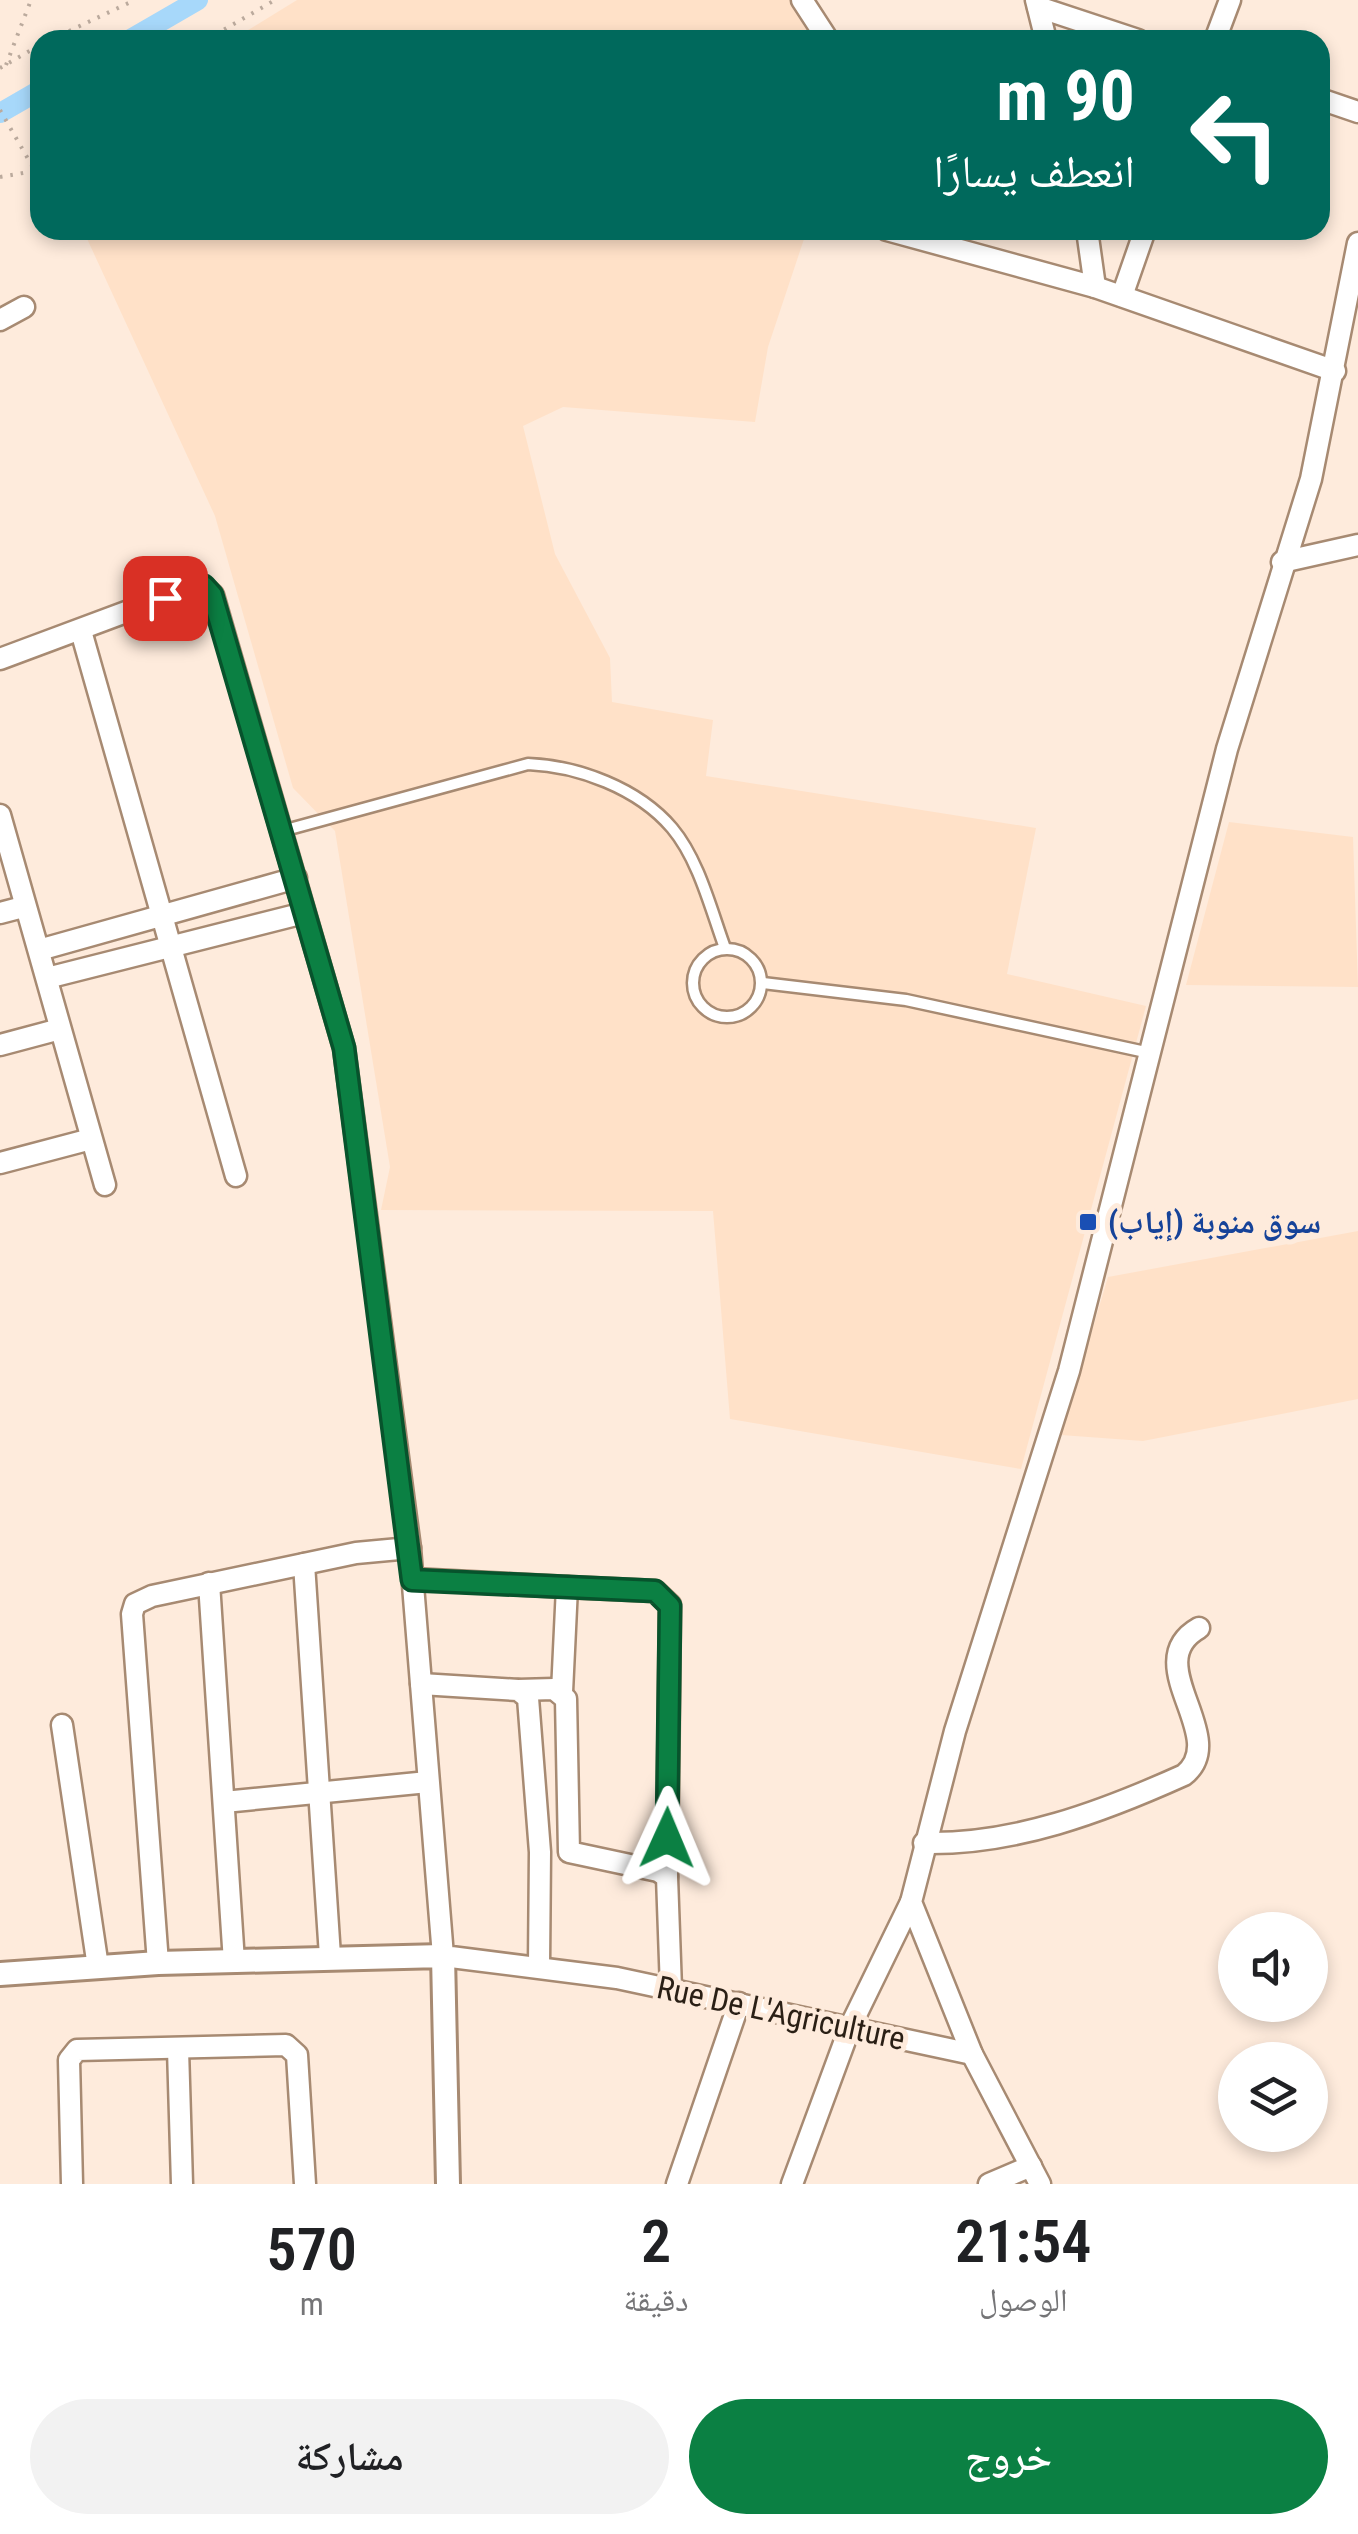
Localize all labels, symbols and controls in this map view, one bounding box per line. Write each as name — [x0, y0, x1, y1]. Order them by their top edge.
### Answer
text: 90 m — [996, 55, 1135, 137]
icon: left — [1170, 70, 1300, 200]
text: انعطف يسارًا — [933, 145, 1135, 198]
pin — [123, 556, 208, 641]
icon: arrive — [138, 571, 193, 626]
place label: سوق منوبة (إياب) — [1108, 1203, 1321, 1242]
marker: سوق منوبة (إياب) — [1077, 1211, 1099, 1233]
position arrow — [615, 1786, 719, 1890]
map controls — [1218, 1912, 1328, 2152]
button: sound — [1218, 1912, 1328, 2022]
street label: Rue De L'Agriculture — [653, 1968, 909, 2058]
button: layers — [1218, 2042, 1328, 2152]
text: 2 — [641, 2206, 671, 2277]
text: 21:54 — [955, 2206, 1092, 2277]
text: 570 — [266, 2214, 357, 2285]
text: دقيقة — [623, 2281, 689, 2319]
text: الوصول — [979, 2281, 1068, 2319]
text: m — [300, 2285, 324, 2323]
button: مشاركة — [30, 2399, 669, 2514]
button: خروج — [689, 2399, 1328, 2514]

